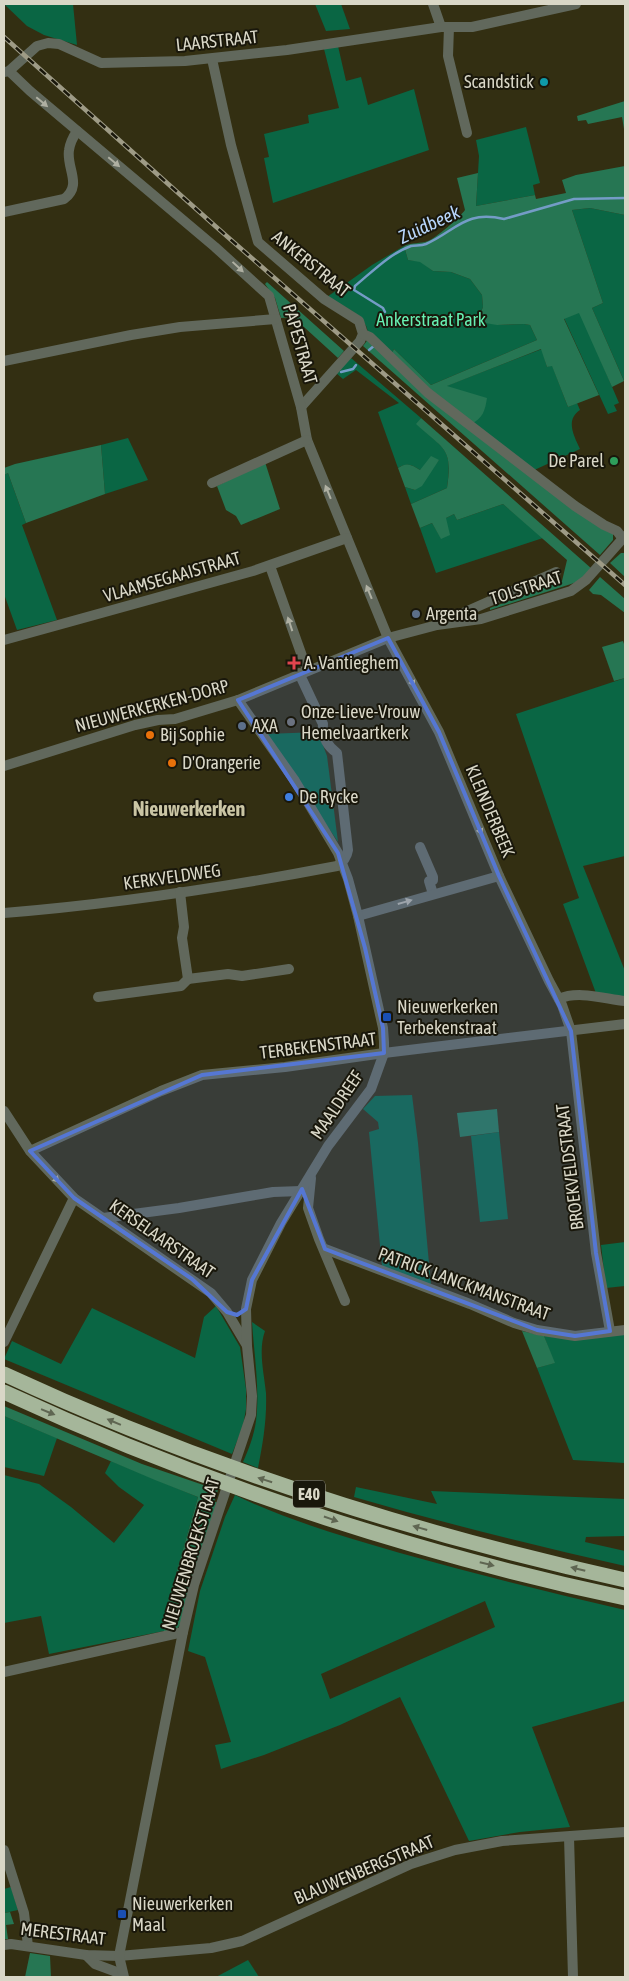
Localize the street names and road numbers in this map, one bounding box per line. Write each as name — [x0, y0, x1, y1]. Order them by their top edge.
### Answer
street label: LAARSTRAAT — [175, 26, 259, 55]
street label: ANKERSTRAAT — [268, 226, 355, 301]
street label: PAPESTRAAT — [279, 301, 322, 387]
street label: VLAAMSEGAAISTRAAT — [101, 547, 243, 606]
street label: TOLSTRAAT — [487, 566, 565, 609]
street label: NIEUWERKERKEN-DORP — [72, 675, 231, 736]
street label: KLEINDERBEEK — [462, 762, 519, 860]
street label: KERKVELDWEG — [122, 859, 222, 894]
street label: TERBEKENSTRAAT — [259, 1028, 377, 1063]
street label: MAALDREEF — [306, 1066, 368, 1143]
street label: BROEKVELDSTRAAT — [551, 1103, 588, 1231]
street label: KERSELAARSTRAAT — [106, 1195, 219, 1283]
street label: PATRICK LANCKMANSTRAAT — [375, 1243, 553, 1324]
street label: NIEUWENBROEKSTRAAT — [157, 1475, 224, 1633]
road number: E40 — [293, 1480, 325, 1508]
street label: BLAUWENBERGSTRAAT — [291, 1831, 437, 1909]
street label: MERESTRAAT — [19, 1918, 107, 1949]

